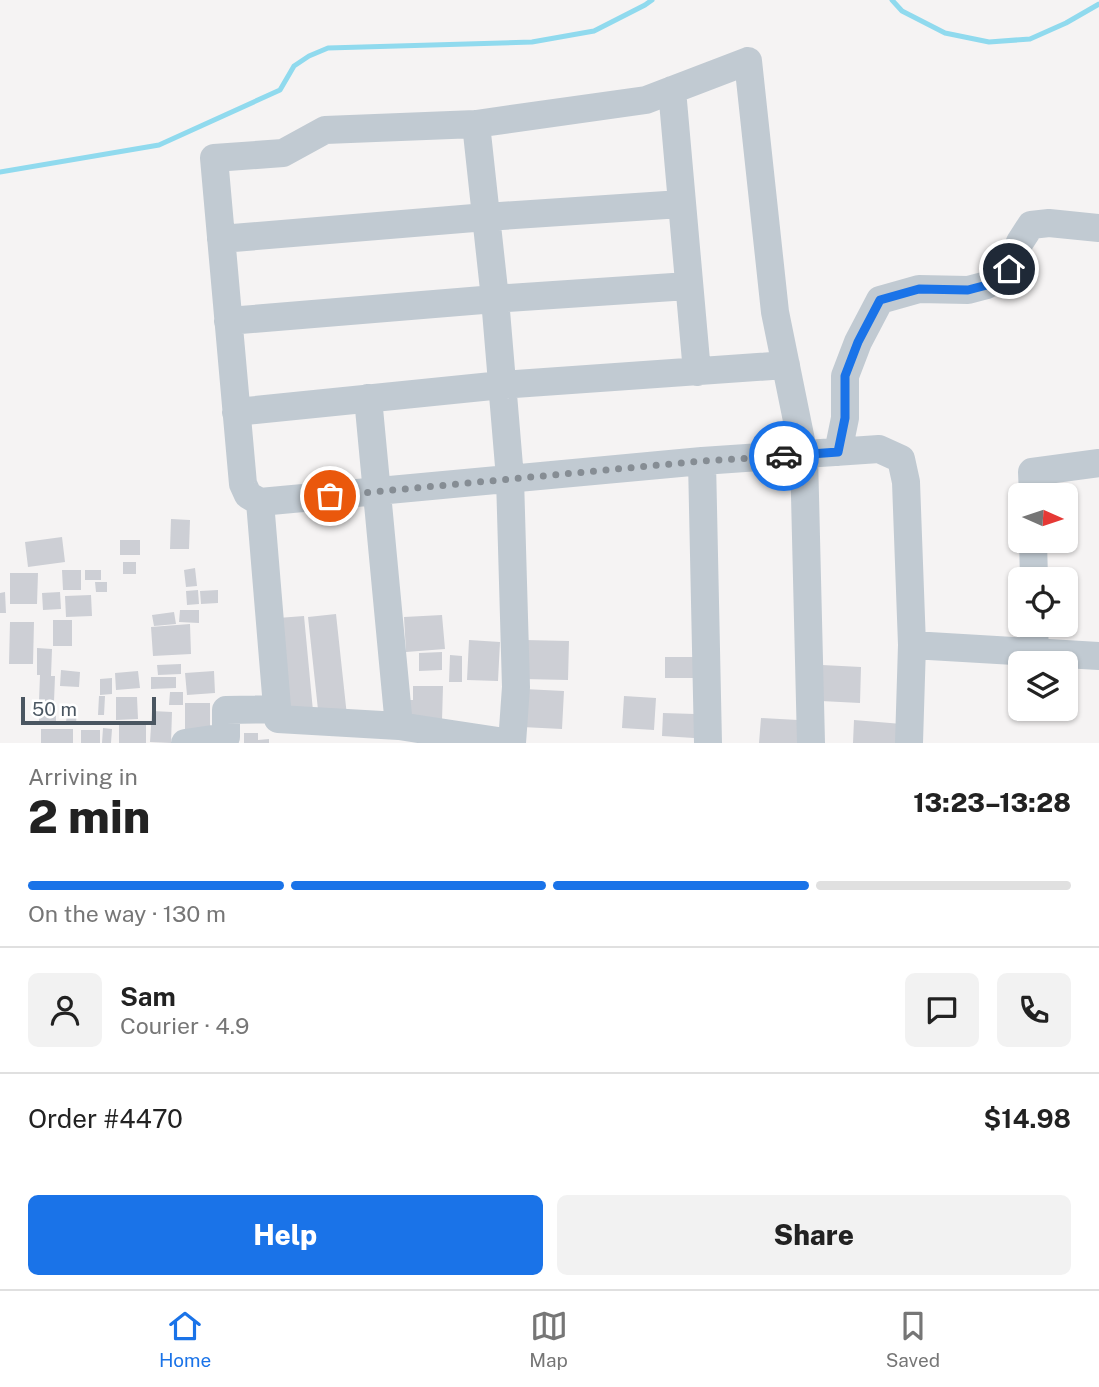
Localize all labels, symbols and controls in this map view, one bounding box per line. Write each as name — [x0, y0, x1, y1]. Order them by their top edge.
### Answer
pin — [979, 239, 1039, 299]
icon: home — [990, 250, 1028, 288]
courier — [749, 421, 819, 491]
icon: car — [765, 437, 803, 475]
pin — [300, 466, 360, 526]
icon: bag — [311, 477, 349, 515]
north arrow — [1008, 483, 1078, 553]
map controls — [1008, 483, 1078, 721]
button: locate — [1008, 567, 1078, 637]
button: layers — [1008, 651, 1078, 721]
scale bar — [21, 694, 156, 726]
text: 50 m — [32, 698, 77, 720]
text: Arriving in — [28, 763, 138, 790]
text: 13:23–13:28 — [913, 787, 1071, 818]
text: 2 min — [28, 789, 150, 843]
text: On the way · 130 m — [28, 900, 226, 927]
button: person — [28, 973, 102, 1047]
button: chat — [905, 973, 979, 1047]
button: phone — [997, 973, 1071, 1047]
text: Sam — [120, 981, 176, 1012]
text: Courier · 4.9 — [120, 1012, 249, 1039]
text: Order #4470 — [28, 1103, 183, 1134]
text: $14.98 — [984, 1103, 1071, 1134]
button: Help — [28, 1195, 543, 1275]
button: Share — [557, 1195, 1071, 1275]
tab: Home — [159, 1307, 211, 1371]
tab: Map — [529, 1307, 568, 1371]
tab: Saved — [886, 1307, 940, 1371]

